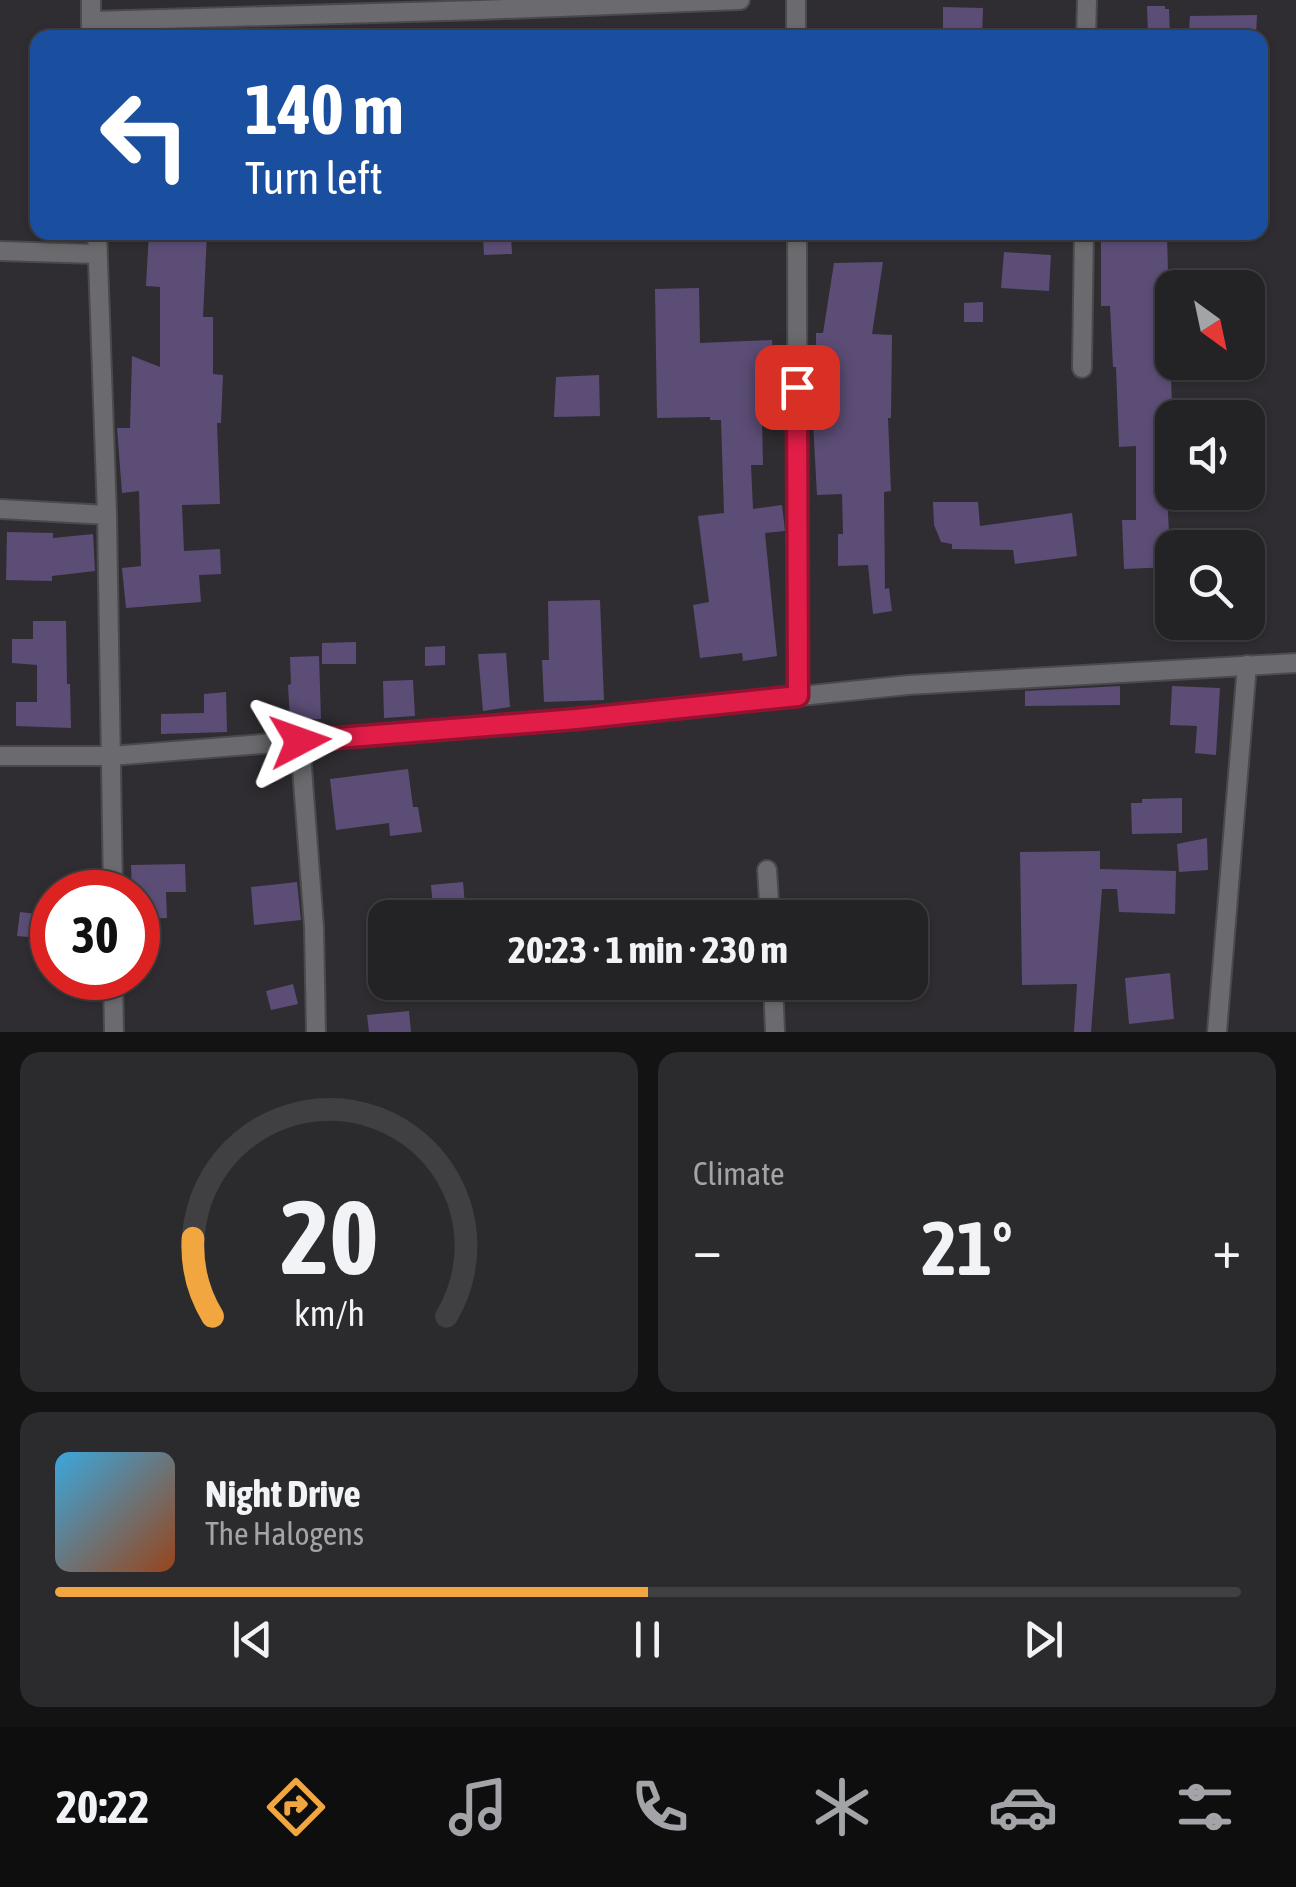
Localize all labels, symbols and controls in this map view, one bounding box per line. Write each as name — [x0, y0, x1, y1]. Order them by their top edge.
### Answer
text: 140 m — [245, 69, 404, 149]
icon: left — [80, 70, 210, 200]
text: Turn left — [245, 152, 383, 204]
north arrow — [1155, 270, 1265, 380]
map controls — [1155, 270, 1265, 640]
pin — [755, 345, 840, 430]
icon: arrive — [770, 360, 825, 415]
button: sound — [1155, 400, 1265, 510]
button: search — [1155, 530, 1265, 640]
position arrow — [248, 689, 352, 793]
speed limit sign: 30 — [30, 870, 160, 1000]
text: 20:23 · 1 min · 230 m — [508, 928, 788, 971]
text: Climate — [693, 1155, 785, 1192]
text: 20 — [280, 1177, 378, 1296]
text: 21° — [921, 1205, 1013, 1291]
text: − — [693, 1217, 722, 1280]
text: + — [1212, 1217, 1241, 1280]
text: km/h — [294, 1293, 364, 1334]
text: Night Drive — [205, 1472, 361, 1515]
text: The Halogens — [205, 1515, 364, 1552]
icon: previous — [225, 1612, 280, 1667]
icon: pause — [620, 1612, 675, 1667]
icon: next — [1016, 1612, 1071, 1667]
icon: directions — [261, 1772, 331, 1842]
icon: music — [443, 1772, 513, 1842]
icon: phone — [625, 1772, 695, 1842]
icon: climate — [807, 1772, 877, 1842]
icon: car — [988, 1772, 1058, 1842]
icon: filters — [1170, 1772, 1240, 1842]
text: 20:22 — [56, 1781, 149, 1833]

